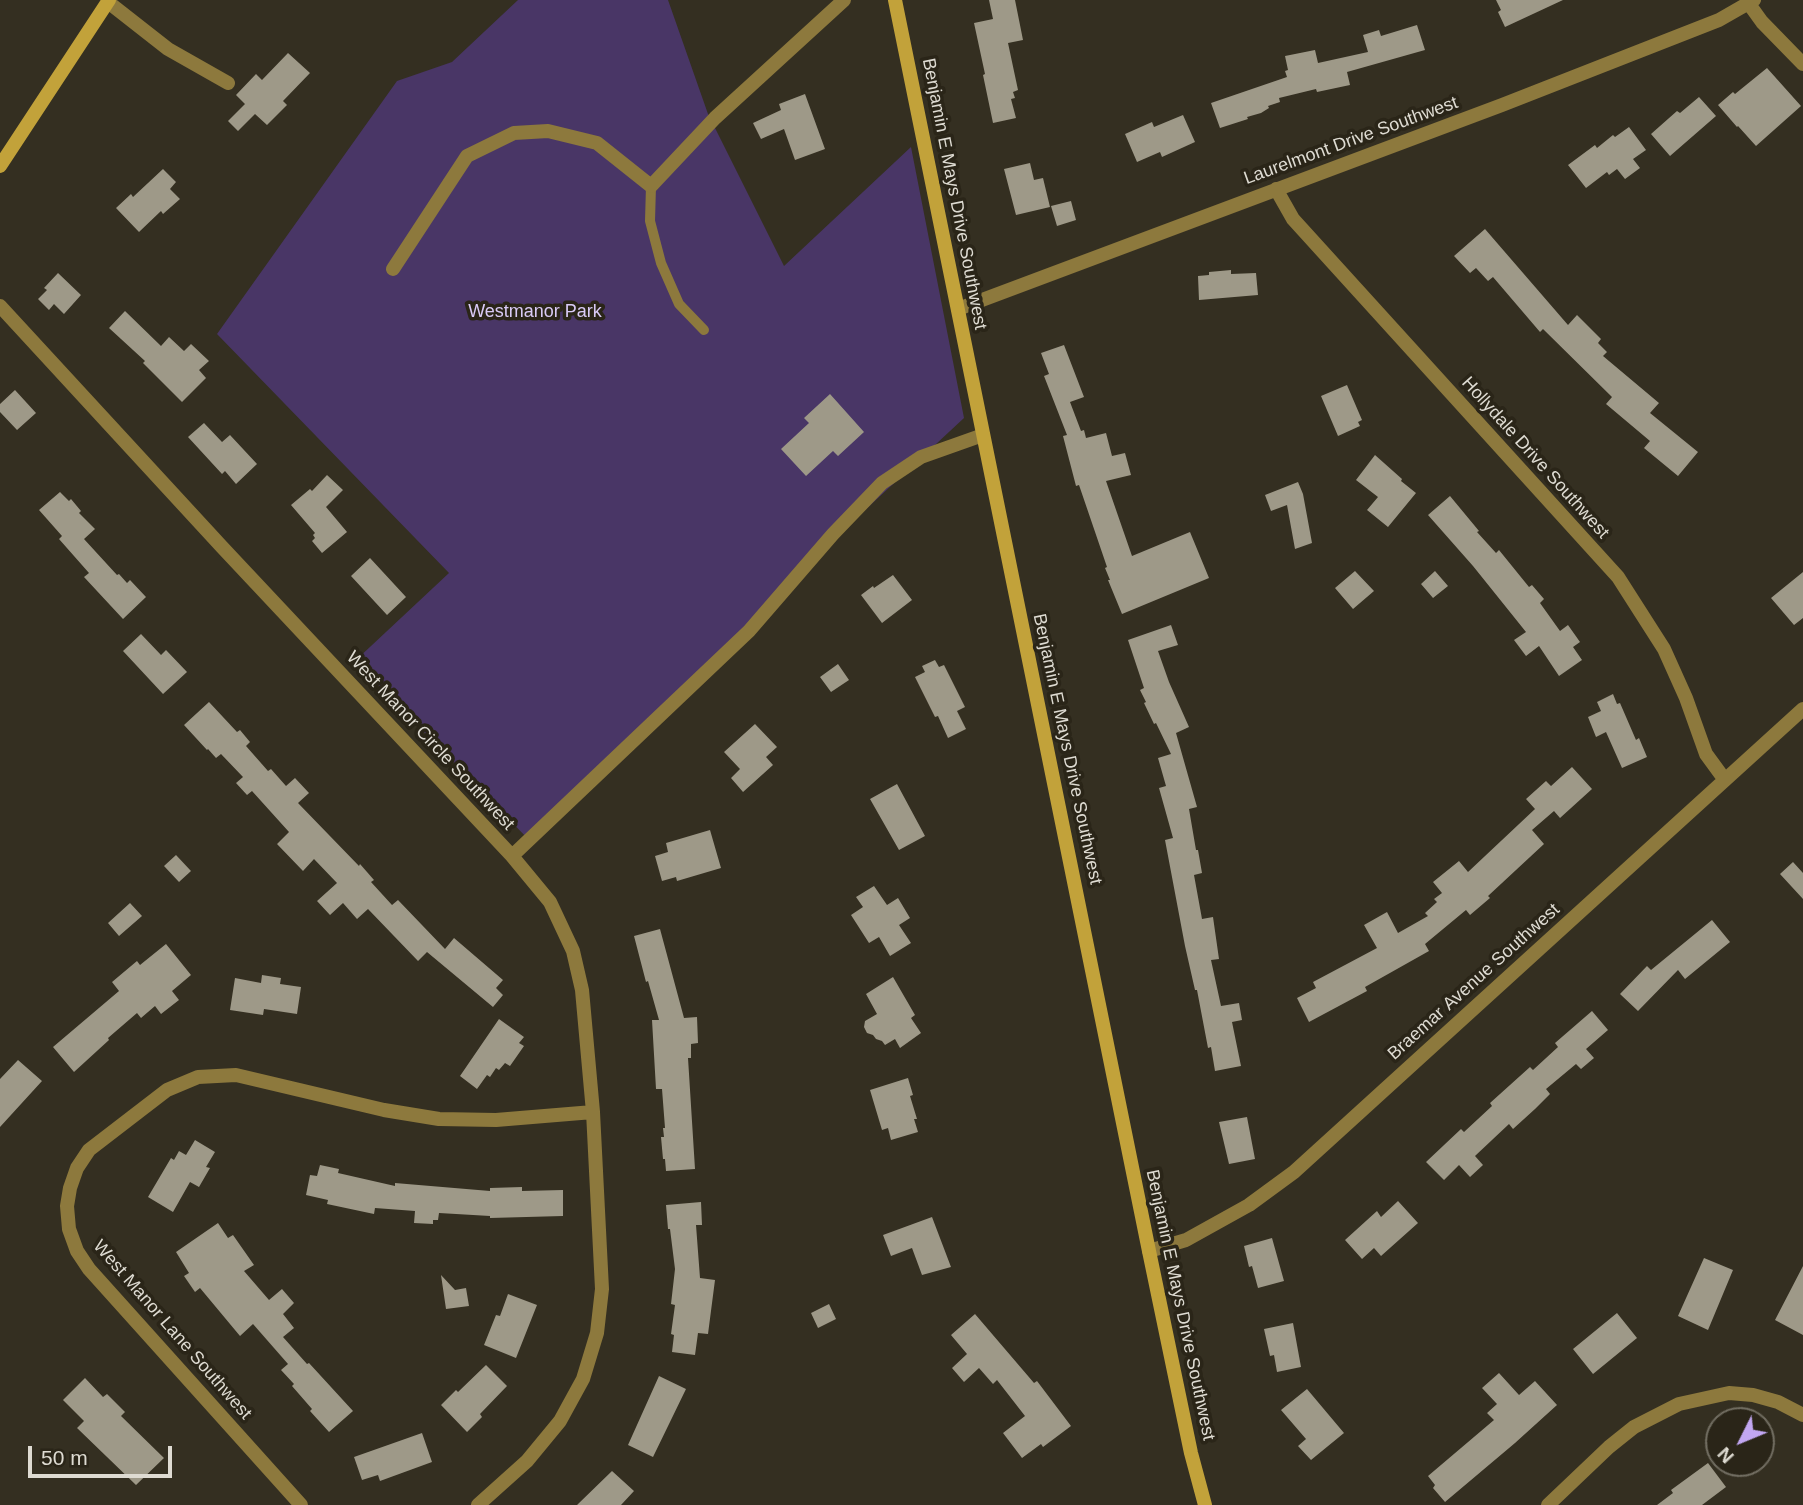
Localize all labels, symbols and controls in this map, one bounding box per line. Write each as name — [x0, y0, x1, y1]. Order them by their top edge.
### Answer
street label: Benjamin E Mays Drive Southwest — [917, 56, 991, 332]
street label: Laurelmont Drive Southwest — [1241, 92, 1461, 190]
park label: Westmanor Park — [468, 301, 602, 323]
street label: Hollydale Drive Southwest — [1457, 373, 1613, 543]
street label: Benjamin E Mays Drive Southwest — [1028, 612, 1106, 886]
street label: West Manor Circle Southwest — [341, 647, 519, 835]
street label: Braemar Avenue Southwest — [1384, 899, 1564, 1065]
street label: Benjamin E Mays Drive Southwest — [1141, 1168, 1219, 1442]
street label: West Manor Lane Southwest — [88, 1236, 256, 1424]
north arrow — [1705, 1407, 1775, 1477]
scale bar — [32, 1432, 175, 1476]
text: N — [1713, 1443, 1738, 1467]
text: 50 m — [41, 1446, 88, 1469]

